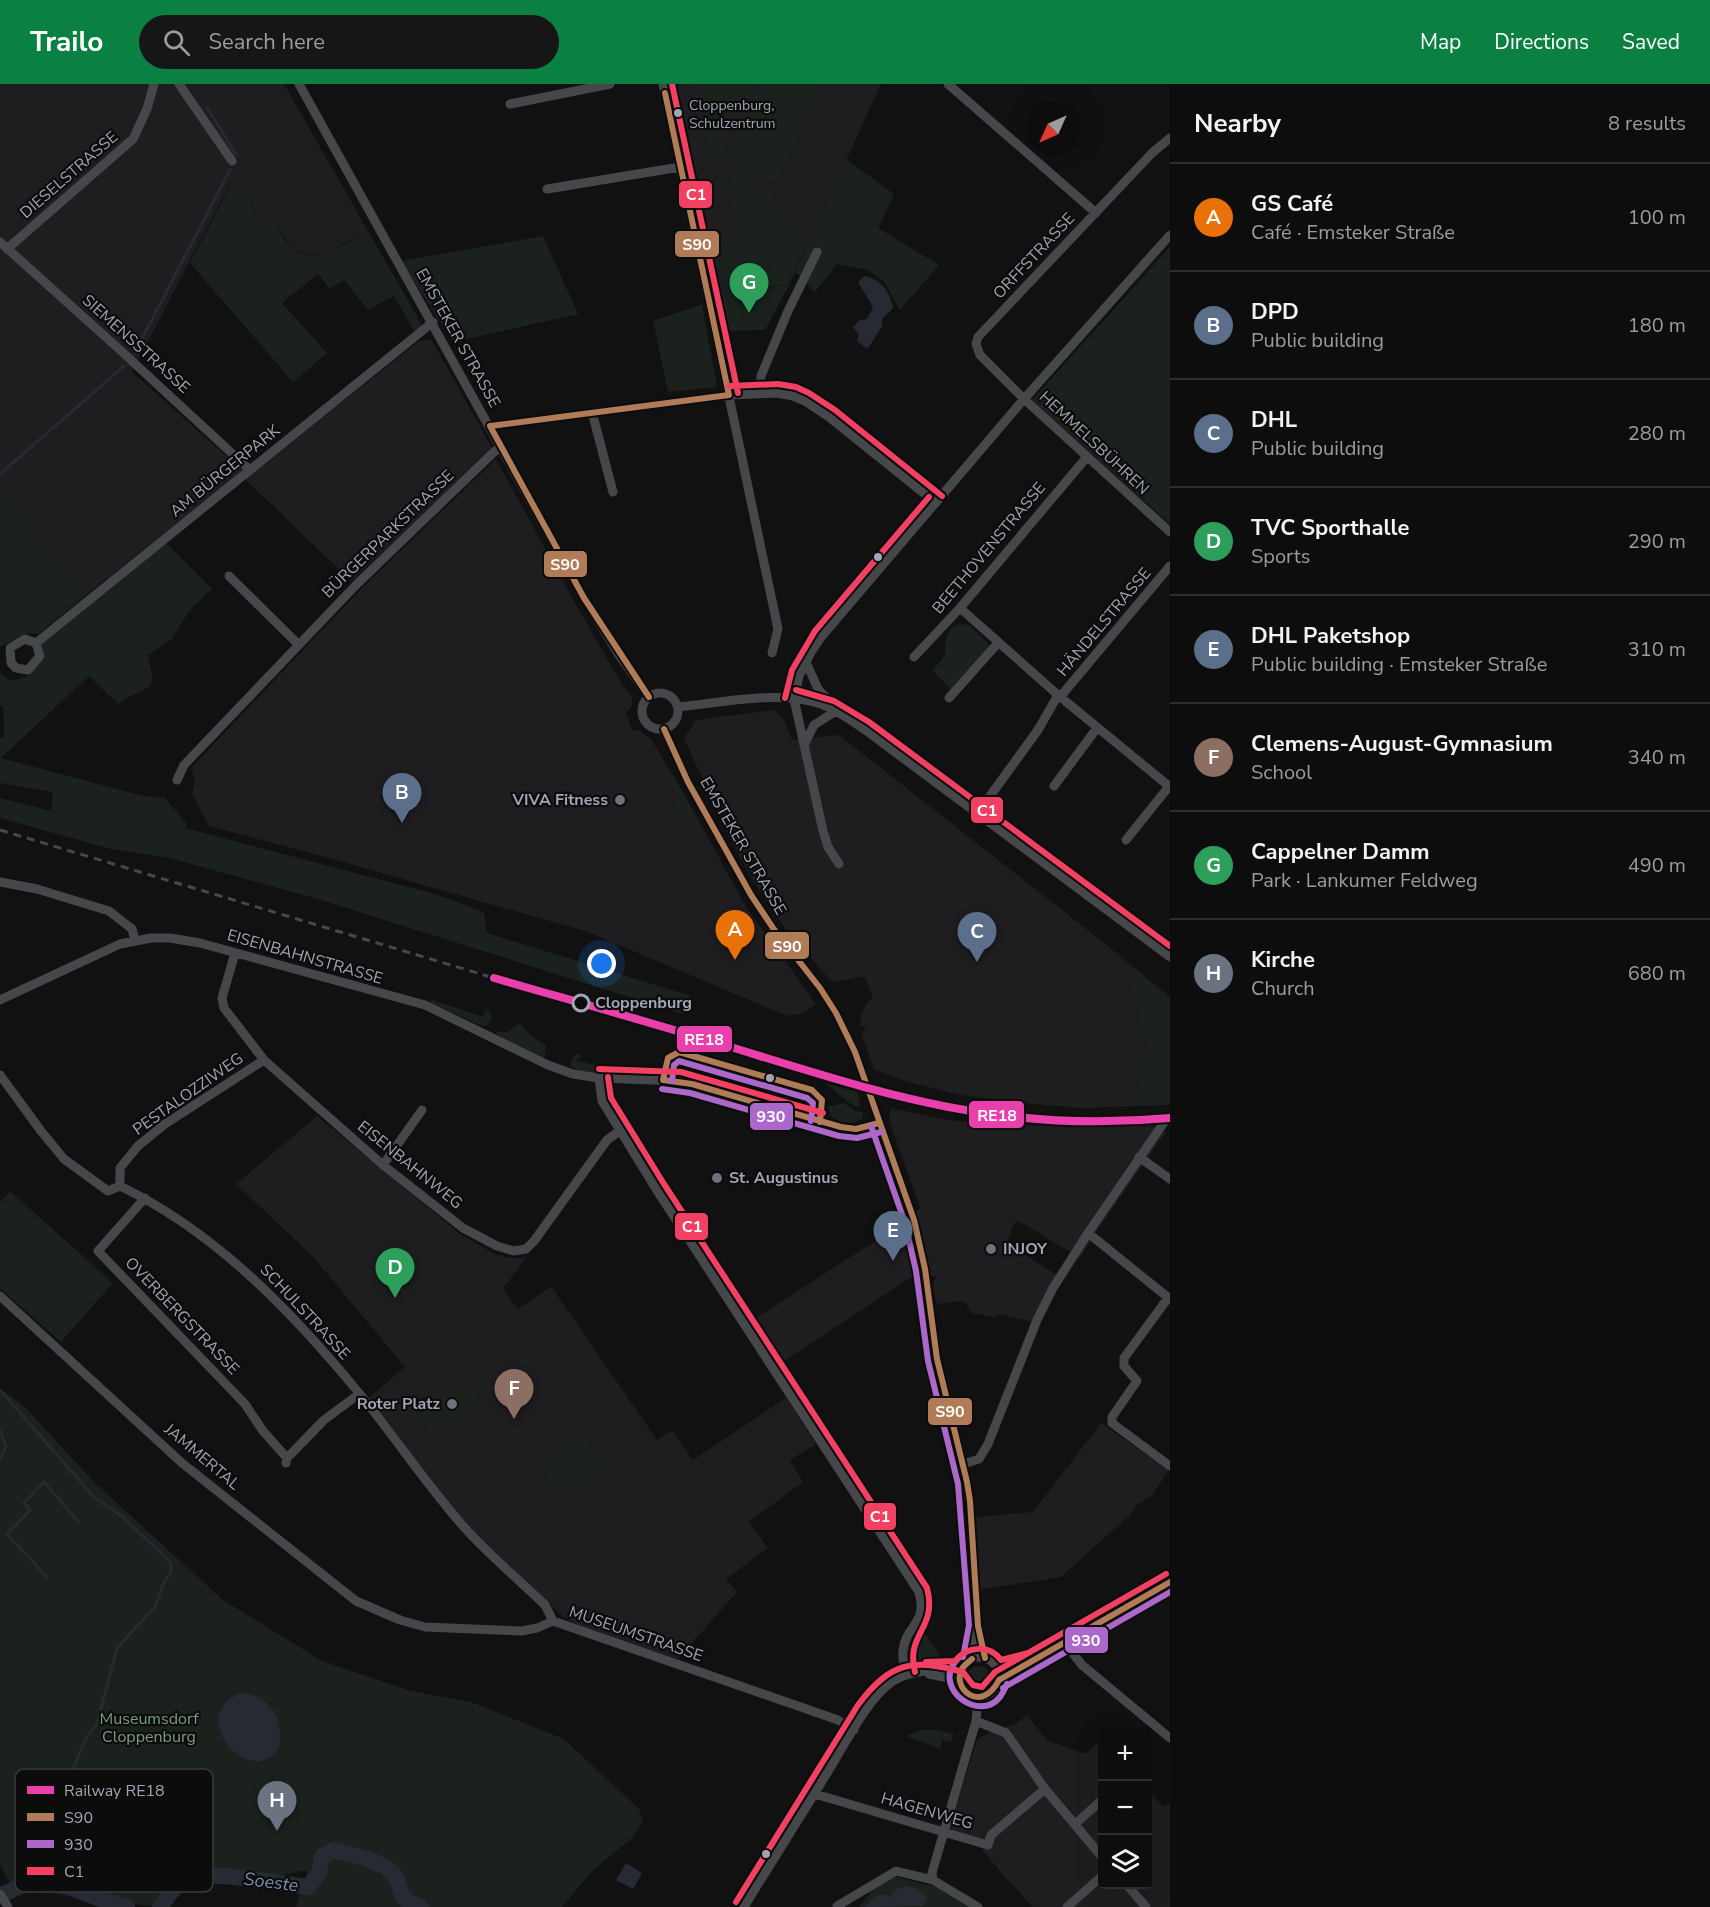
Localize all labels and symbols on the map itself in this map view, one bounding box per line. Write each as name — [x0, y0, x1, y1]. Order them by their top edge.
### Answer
place label: Cloppenburg, Schulzentrum — [689, 96, 776, 133]
north arrow — [1026, 102, 1080, 156]
marker: Cloppenburg, Schulzentrum — [672, 107, 684, 119]
street label: DIESELSTRASSE — [15, 126, 123, 224]
line badge: C1 — [678, 180, 713, 209]
text: C1 — [686, 184, 706, 206]
street label: ORFFSTRASSE — [988, 208, 1080, 304]
line badge: S90 — [674, 230, 720, 258]
text: S90 — [682, 234, 712, 256]
street label: EMSTEKER STRASSE — [411, 264, 505, 412]
pin: G — [730, 264, 768, 313]
street label: SIEMENSSTRASSE — [77, 290, 195, 398]
street label: HEMMELSBÜHREN — [1034, 386, 1154, 500]
street label: AM BÜRGERPARK — [165, 419, 285, 522]
street label: BÜRGERPARKSTRASSE — [317, 465, 459, 603]
street label: BEETHOVENSTRASSE — [927, 477, 1051, 619]
line badge: S90 — [543, 550, 588, 578]
unlabelled marker — [872, 551, 884, 563]
text: S90 — [550, 554, 580, 576]
street label: HÄNDELSTRASSE — [1052, 563, 1156, 681]
street label: EMSTEKER STRASSE — [694, 773, 792, 919]
pin: B — [382, 774, 422, 823]
place label: VIVA Fitness — [512, 789, 608, 811]
marker: VIVA Fitness — [613, 793, 627, 807]
line badge: C1 — [970, 796, 1004, 824]
text: C1 — [977, 800, 997, 822]
pin: A — [716, 910, 754, 960]
pin: C — [958, 912, 996, 962]
street label: EISENBAHNSTRASSE — [225, 924, 385, 990]
line badge: S90 — [764, 931, 810, 960]
text: S90 — [772, 936, 802, 958]
your location — [587, 949, 616, 978]
place label: Cloppenburg — [595, 992, 692, 1014]
marker: Cloppenburg — [572, 994, 590, 1012]
line badge: RE18 — [676, 1025, 733, 1053]
text: RE18 — [684, 1029, 724, 1051]
street label: PESTALOZZIWEG — [128, 1048, 248, 1140]
unlabelled marker — [764, 1072, 776, 1084]
line badge: RE18 — [968, 1100, 1025, 1129]
line badge: 930 — [749, 1102, 794, 1131]
text: RE18 — [977, 1105, 1017, 1127]
text: 930 — [757, 1106, 785, 1128]
street label: EISENBAHNWEG — [353, 1116, 467, 1214]
place label: St. Augustinus — [729, 1167, 838, 1189]
marker: St. Augustinus — [710, 1171, 724, 1185]
line badge: C1 — [674, 1212, 709, 1241]
pin: E — [874, 1212, 912, 1261]
text: C1 — [682, 1216, 702, 1238]
place label: INJOY — [1003, 1238, 1048, 1260]
marker: INJOY — [984, 1242, 998, 1256]
pin: D — [376, 1248, 414, 1298]
street label: OVERBERGSTRASSE — [120, 1252, 244, 1380]
street label: SCHULSTRASSE — [255, 1259, 355, 1365]
pin: F — [494, 1370, 534, 1419]
place label: Roter Platz — [357, 1393, 440, 1415]
marker: Roter Platz — [445, 1397, 459, 1411]
line badge: S90 — [927, 1397, 973, 1426]
text: S90 — [935, 1401, 965, 1423]
street label: JAMMERTAL — [159, 1418, 245, 1495]
line badge: C1 — [863, 1502, 897, 1531]
text: C1 — [870, 1506, 890, 1528]
street label: MUSEUMSTRASSE — [566, 1601, 706, 1667]
line badge: 930 — [1064, 1626, 1109, 1654]
text: 930 — [1072, 1630, 1100, 1652]
park label: Museumsdorf Cloppenburg — [100, 1708, 199, 1748]
legend — [15, 1769, 213, 1892]
text: Railway RE18 — [64, 1780, 165, 1802]
pin: H — [258, 1782, 296, 1831]
street label: HAGENWEG — [878, 1787, 976, 1835]
text: S90 — [64, 1807, 93, 1829]
text: 930 — [64, 1834, 93, 1856]
unlabelled marker — [760, 1848, 772, 1860]
text: C1 — [64, 1861, 84, 1883]
water label: Soeste — [242, 1867, 300, 1897]

